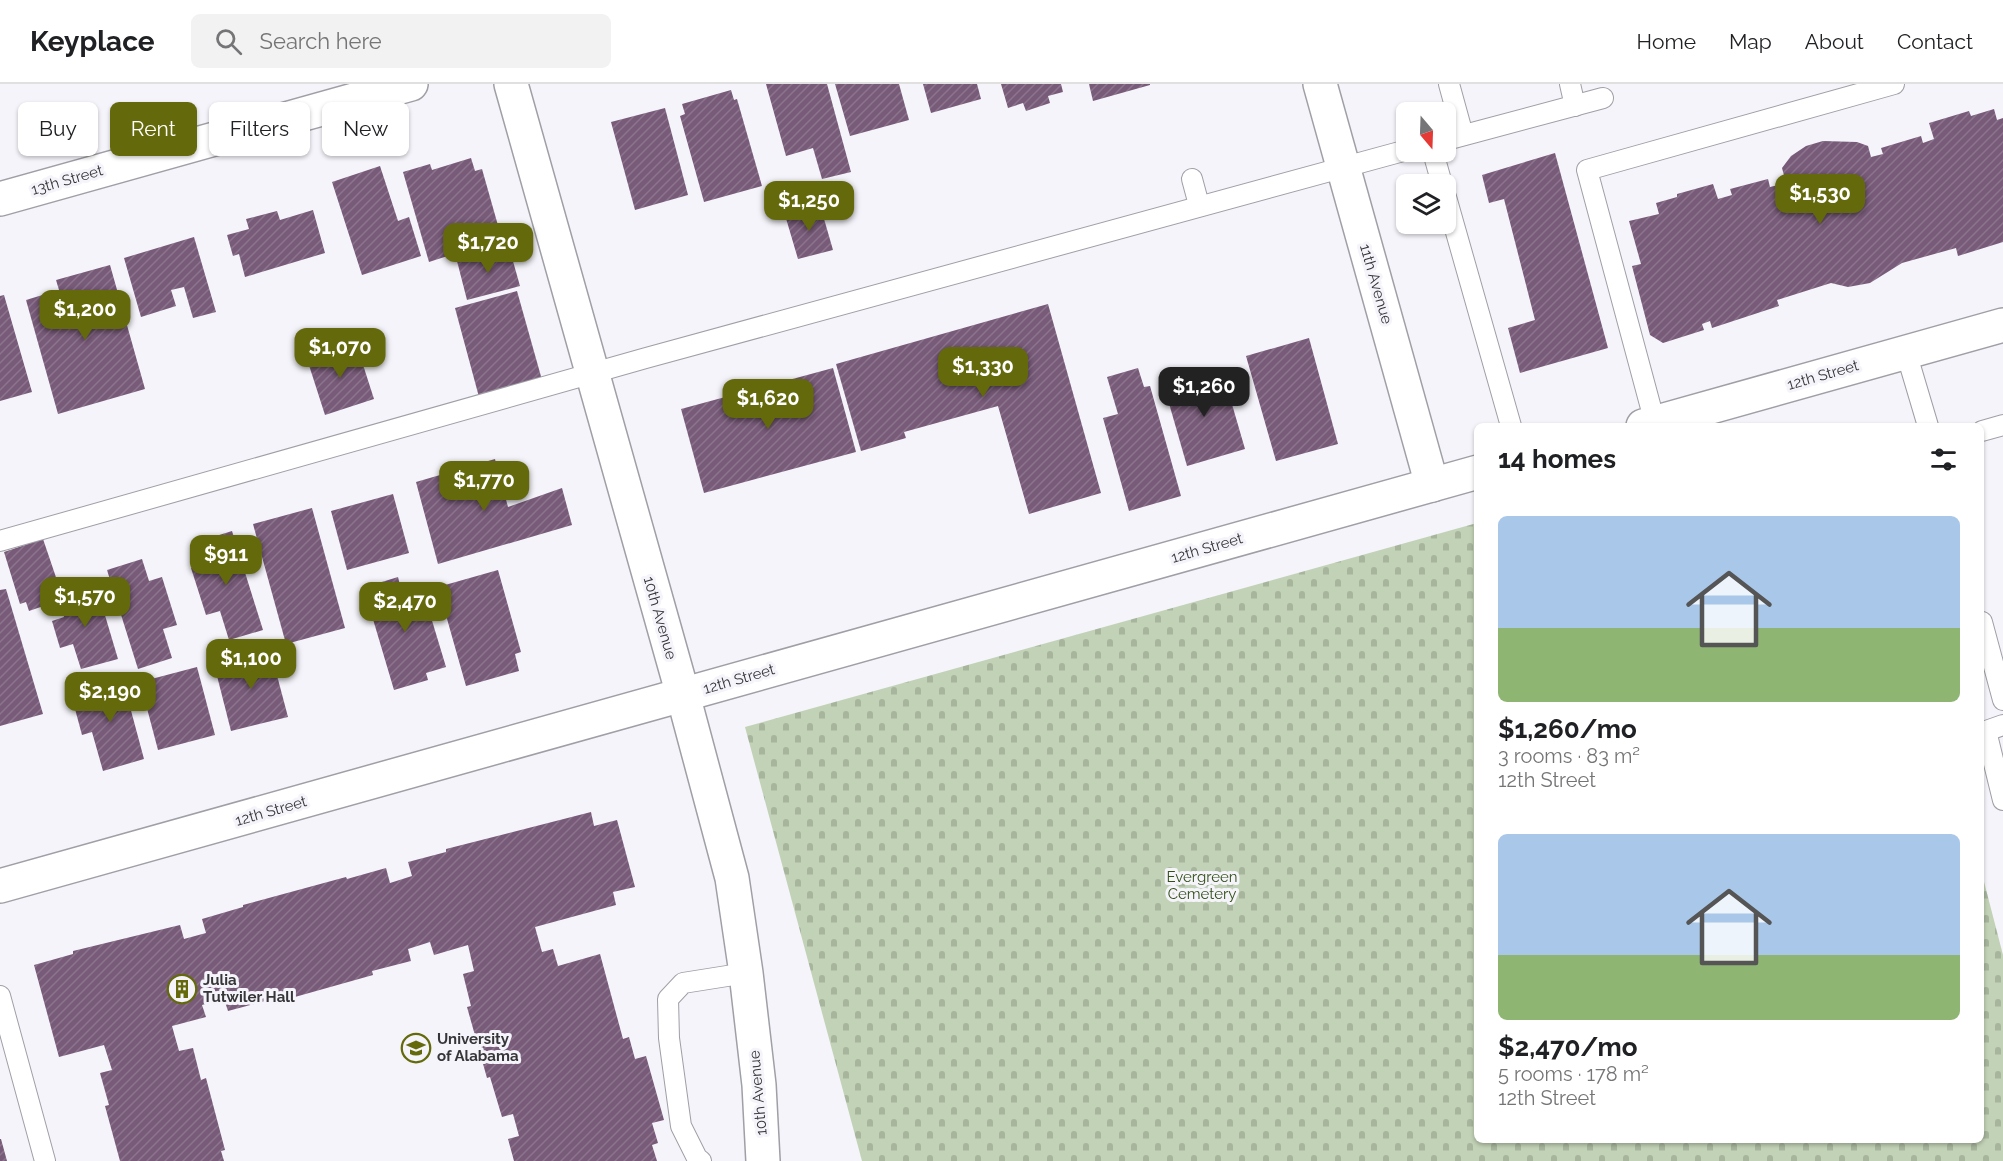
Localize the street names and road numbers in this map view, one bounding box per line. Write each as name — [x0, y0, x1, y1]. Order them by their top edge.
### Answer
street label: 13th Street — [29, 161, 105, 199]
street label: 11th Avenue — [1356, 242, 1396, 326]
street label: 12th Street — [1785, 356, 1861, 394]
street label: 12th Street — [1169, 529, 1245, 567]
street label: 10th Avenue — [640, 574, 680, 662]
street label: 12th Street — [701, 660, 777, 698]
street label: 12th Street — [233, 792, 309, 830]
street label: 10th Avenue — [745, 1050, 771, 1136]

